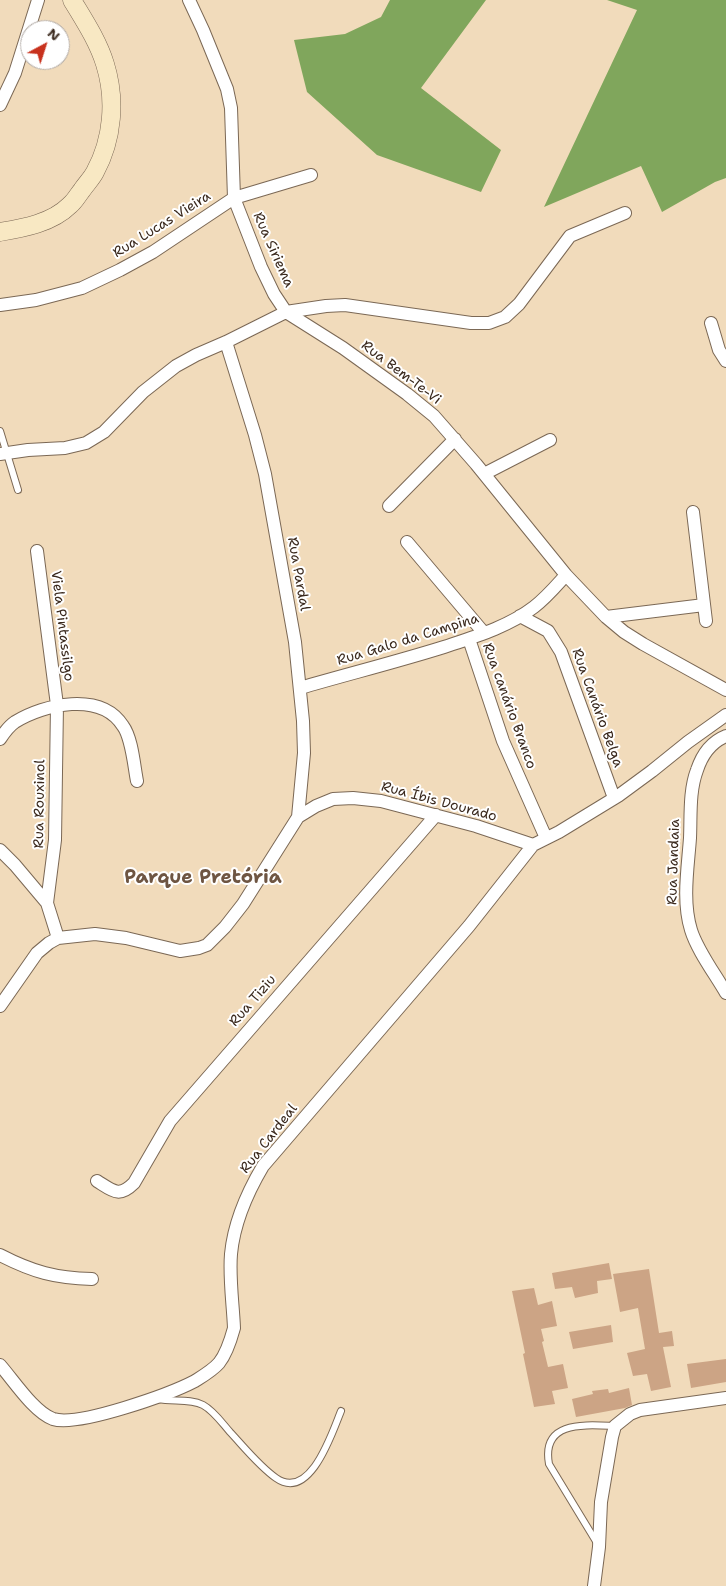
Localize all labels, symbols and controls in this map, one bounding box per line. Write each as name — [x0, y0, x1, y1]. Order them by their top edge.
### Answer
north arrow — [20, 20, 70, 70]
text: N — [44, 24, 64, 45]
street label: Rua Lucas Vieira — [110, 188, 214, 262]
street label: Rua Siriema — [249, 210, 297, 290]
street label: Rua Bem-Te-Vi — [358, 337, 444, 409]
street label: Rua Pardal — [283, 536, 313, 612]
street label: Viela Pintassilgo — [47, 570, 77, 682]
street label: Rua Galo da Campina — [335, 610, 481, 670]
street label: Rua canário Branco — [478, 641, 540, 771]
street label: Rua Canário Belga — [568, 646, 626, 770]
street label: Rua Rouxinol — [31, 759, 49, 849]
street label: Rua Íbis Dourado — [379, 778, 499, 826]
street label: Rua Jandaia — [664, 819, 684, 905]
district label: Parque Pretória — [124, 867, 282, 889]
street label: Rua Tiziu — [226, 972, 280, 1030]
street label: Rua Cardeal — [237, 1101, 301, 1177]

